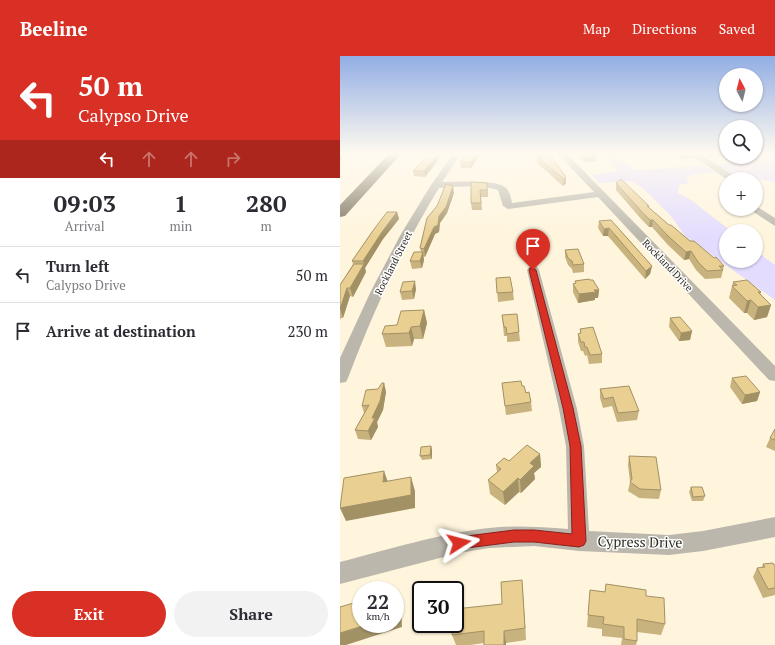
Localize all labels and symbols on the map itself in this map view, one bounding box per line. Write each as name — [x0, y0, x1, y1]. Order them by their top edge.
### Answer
north arrow — [719, 68, 763, 112]
street label: Rockland Street — [372, 229, 415, 297]
pin — [516, 229, 550, 270]
street label: Rockland Drive — [640, 237, 696, 294]
position arrow — [438, 522, 480, 564]
street label: Cypress Drive — [597, 531, 683, 552]
speed limit sign: 30 — [412, 581, 464, 633]

